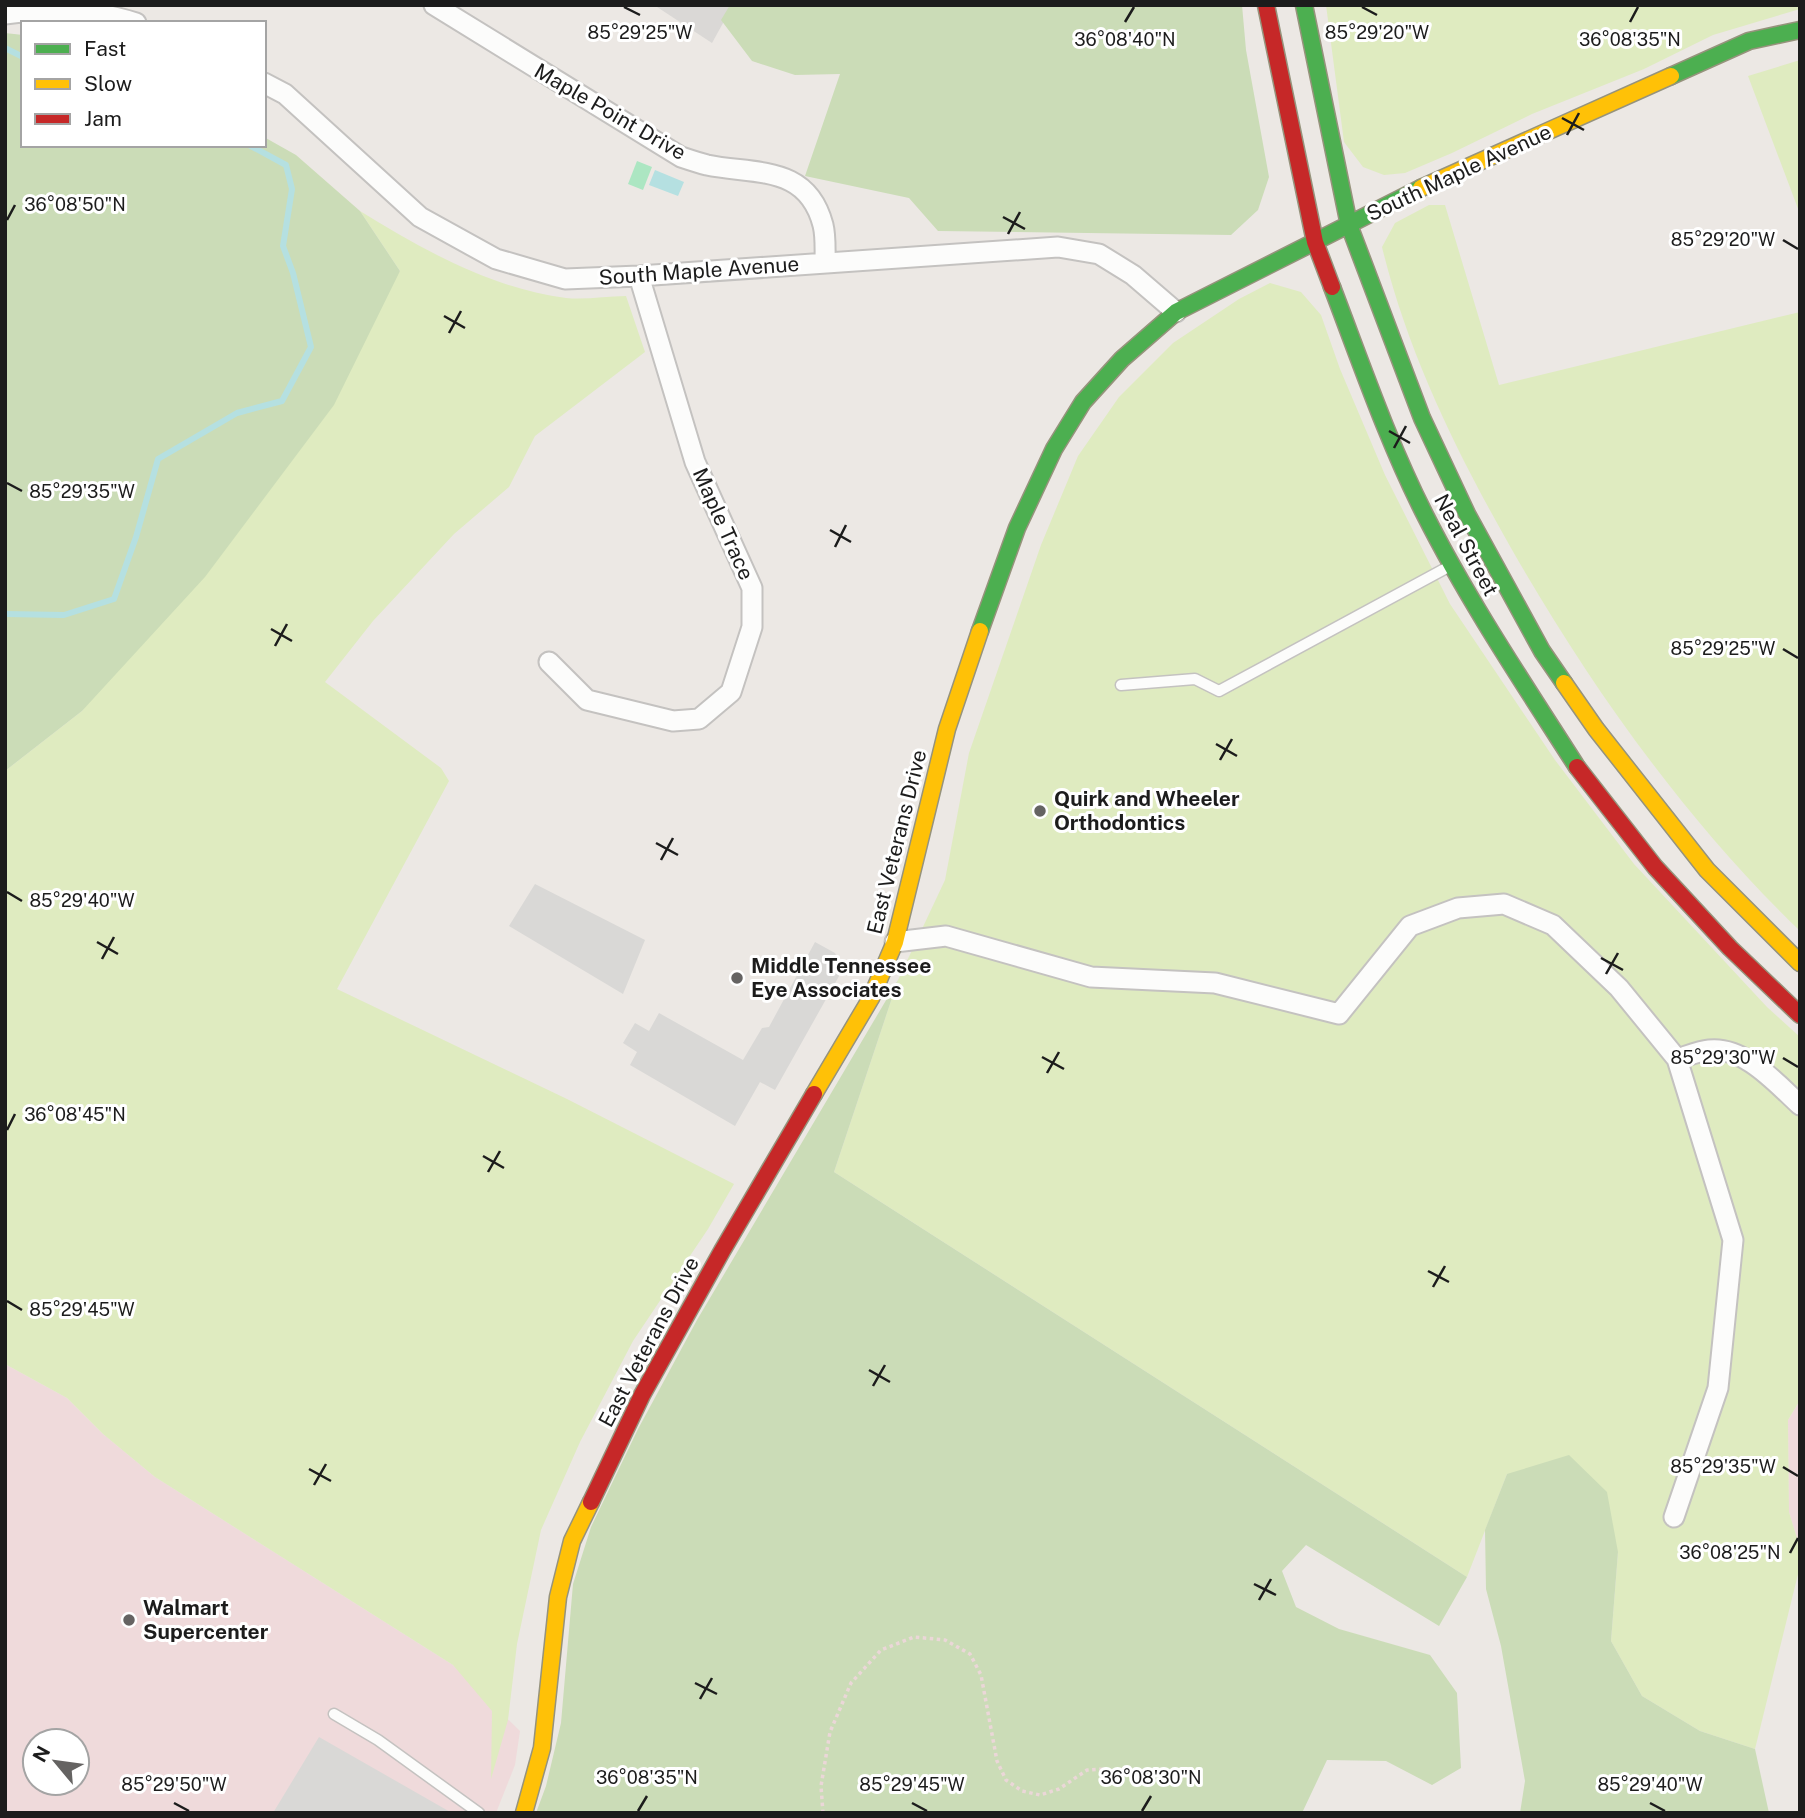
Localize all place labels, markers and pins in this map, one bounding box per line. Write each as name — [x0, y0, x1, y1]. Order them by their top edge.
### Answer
place label: Quirk and Wheeler Orthodontics — [1054, 786, 1240, 835]
marker: Quirk and Wheeler Orthodontics — [1032, 803, 1048, 819]
place label: Middle Tennessee Eye Associates — [751, 953, 931, 1002]
marker: Middle Tennessee Eye Associates — [729, 970, 745, 986]
place label: Walmart Supercenter — [143, 1595, 269, 1644]
marker: Walmart Supercenter — [121, 1612, 137, 1628]

